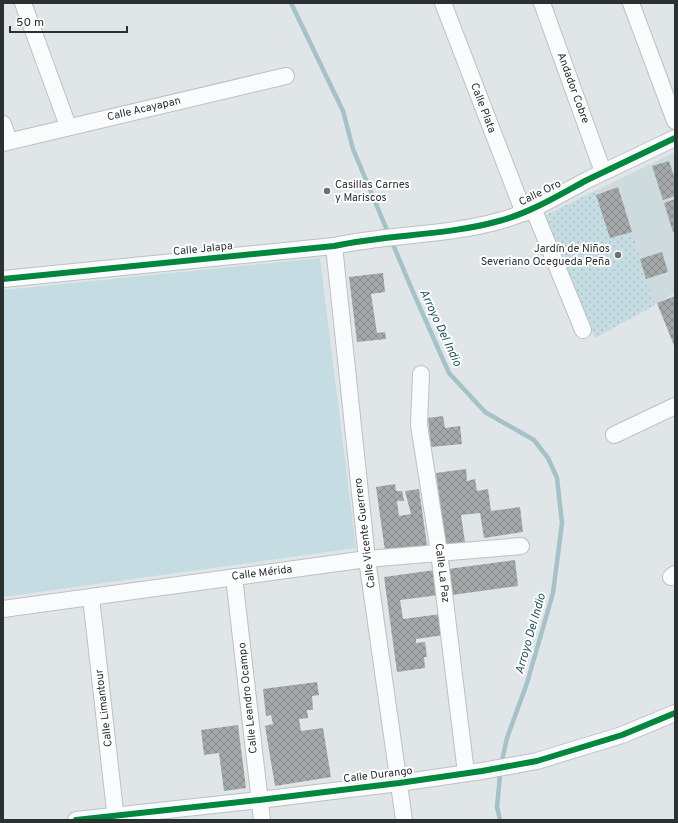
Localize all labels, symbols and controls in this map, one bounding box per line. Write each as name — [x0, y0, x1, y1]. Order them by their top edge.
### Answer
scale bar — [10, 8, 127, 34]
text: 50 m — [16, 15, 44, 31]
street label: Andador Cobre — [554, 51, 592, 125]
street label: Calle Plata — [467, 81, 499, 135]
street label: Calle Acayapan — [106, 94, 182, 124]
street label: Calle Oro — [517, 177, 563, 209]
place label: Casillas Carnes y Mariscos — [335, 178, 410, 205]
marker: Casillas Carnes y Mariscos — [322, 186, 332, 196]
street label: Calle Jalapa — [172, 239, 234, 259]
place label: Jardín de Niños Severiano Ocegueda Peña — [481, 242, 610, 269]
marker: Jardín de Niños Severiano Ocegueda Peña — [613, 250, 623, 260]
water label: Arroyo Del Indio — [415, 287, 465, 370]
street label: Calle Vicente Guerrero — [351, 477, 379, 589]
street label: Calle La Paz — [431, 542, 453, 604]
street label: Calle Mérida — [231, 562, 293, 584]
water label: Arroyo Del Indio — [512, 591, 550, 676]
street label: Calle Leandro Ocampo — [235, 642, 261, 754]
street label: Calle Limantour — [92, 668, 116, 748]
street label: Calle Durango — [343, 764, 413, 786]

